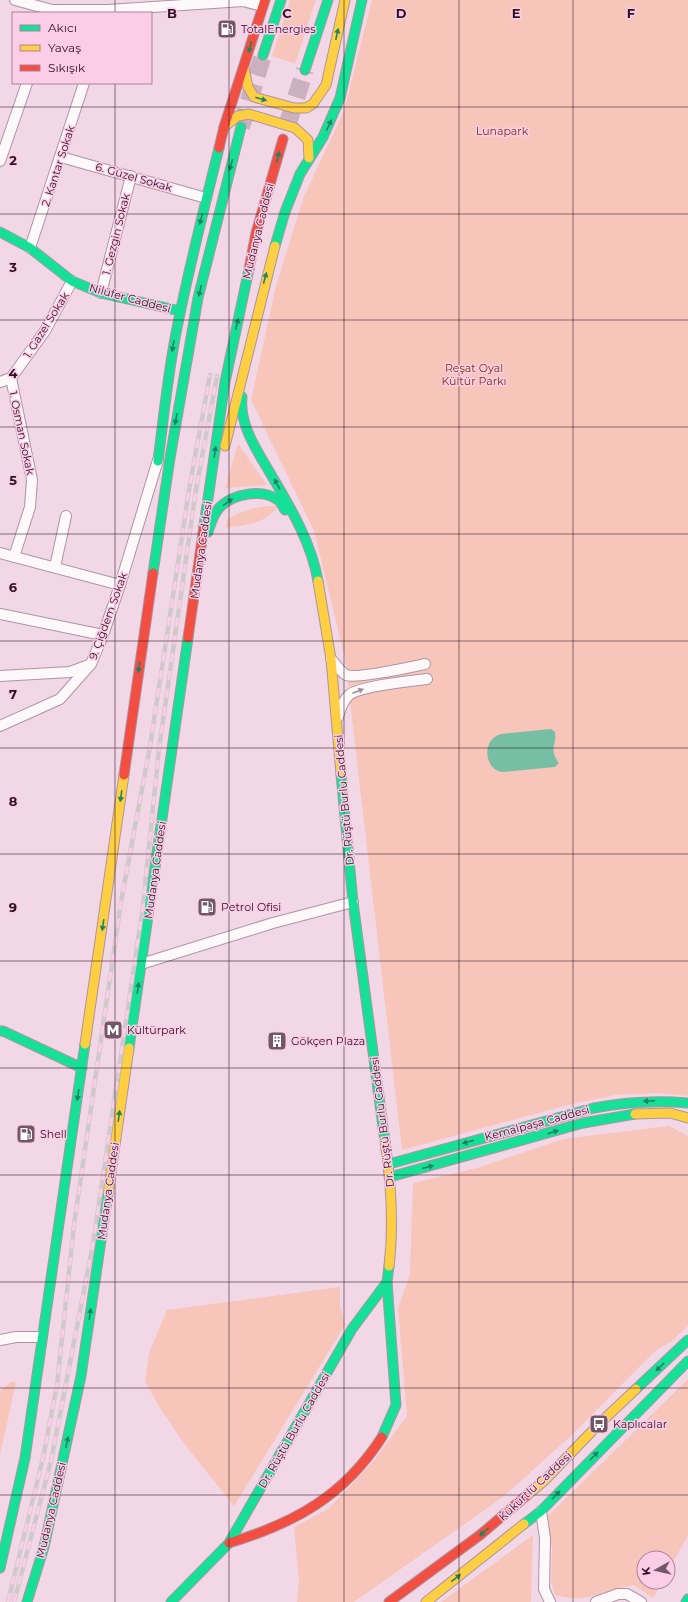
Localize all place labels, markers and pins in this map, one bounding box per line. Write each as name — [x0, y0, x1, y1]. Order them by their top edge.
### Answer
fuel station icon: TotalEnergies — [216, 18, 238, 40]
place label: TotalEnergies — [241, 22, 316, 36]
fuel station icon: Petrol Ofisi — [196, 896, 218, 918]
place label: Petrol Ofisi — [221, 900, 281, 914]
metro station icon: Kültürpark — [102, 1019, 124, 1041]
place label: Kültürpark — [127, 1023, 186, 1037]
building icon: Gökçen Plaza — [266, 1030, 288, 1052]
place label: Gökçen Plaza — [291, 1034, 365, 1048]
fuel station icon: Shell — [15, 1123, 37, 1145]
place label: Shell — [40, 1127, 67, 1141]
bus stop icon: Kaplıcalar — [588, 1413, 610, 1435]
place label: Kaplıcalar — [613, 1417, 667, 1431]

